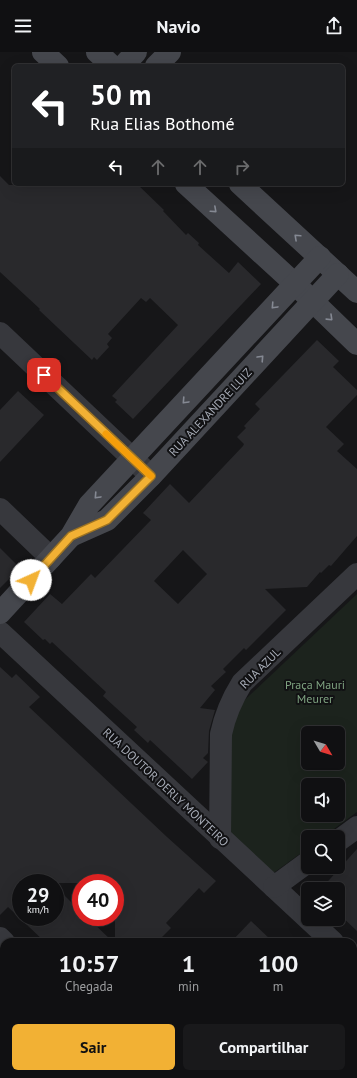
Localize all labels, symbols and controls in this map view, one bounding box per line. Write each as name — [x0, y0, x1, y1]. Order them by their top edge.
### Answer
icon: menu — [12, 15, 34, 37]
text: Navio — [157, 15, 200, 38]
icon: share — [323, 15, 345, 37]
text: 50 m — [90, 76, 151, 113]
icon: left — [24, 80, 76, 132]
text: Rua Elias Bothomé — [90, 112, 235, 135]
icon: left — [105, 156, 127, 178]
icon: ahead — [147, 156, 169, 178]
icon: ahead — [189, 156, 211, 178]
icon: right — [231, 156, 253, 178]
one-way arrow — [210, 206, 217, 213]
one-way arrow — [295, 235, 302, 242]
one-way arrow — [271, 301, 279, 309]
one-way arrow — [325, 313, 333, 321]
one-way arrow — [256, 355, 263, 363]
pin — [27, 358, 61, 392]
icon: arrive — [33, 364, 55, 386]
street label: RUA ALEXANDRE LUIZ — [165, 365, 255, 459]
one-way arrow — [183, 397, 190, 404]
one-way arrow — [94, 492, 101, 499]
position arrow — [10.0, 559, 52.0, 601]
street label: RUA AZUL — [236, 644, 284, 692]
park label: Praça Mauri Meurer — [285, 677, 345, 706]
street label: RUA DOUTOR DERLY MONTEIRO — [100, 725, 232, 849]
north arrow — [301, 726, 345, 770]
map controls — [301, 726, 345, 926]
button: sound — [301, 778, 345, 822]
button: search — [301, 830, 345, 874]
speed limit sign: 40 — [72, 874, 124, 926]
text: 29 — [27, 882, 49, 908]
button: layers — [301, 882, 345, 926]
text: km/h — [27, 903, 49, 916]
text: 10:57 — [59, 948, 119, 979]
text: 1 — [182, 948, 195, 979]
text: 100 — [258, 948, 298, 979]
text: Chegada — [65, 978, 113, 995]
text: min — [178, 978, 199, 995]
text: m — [273, 978, 283, 995]
button: Sair — [12, 1024, 175, 1070]
button: Compartilhar — [183, 1024, 345, 1070]

